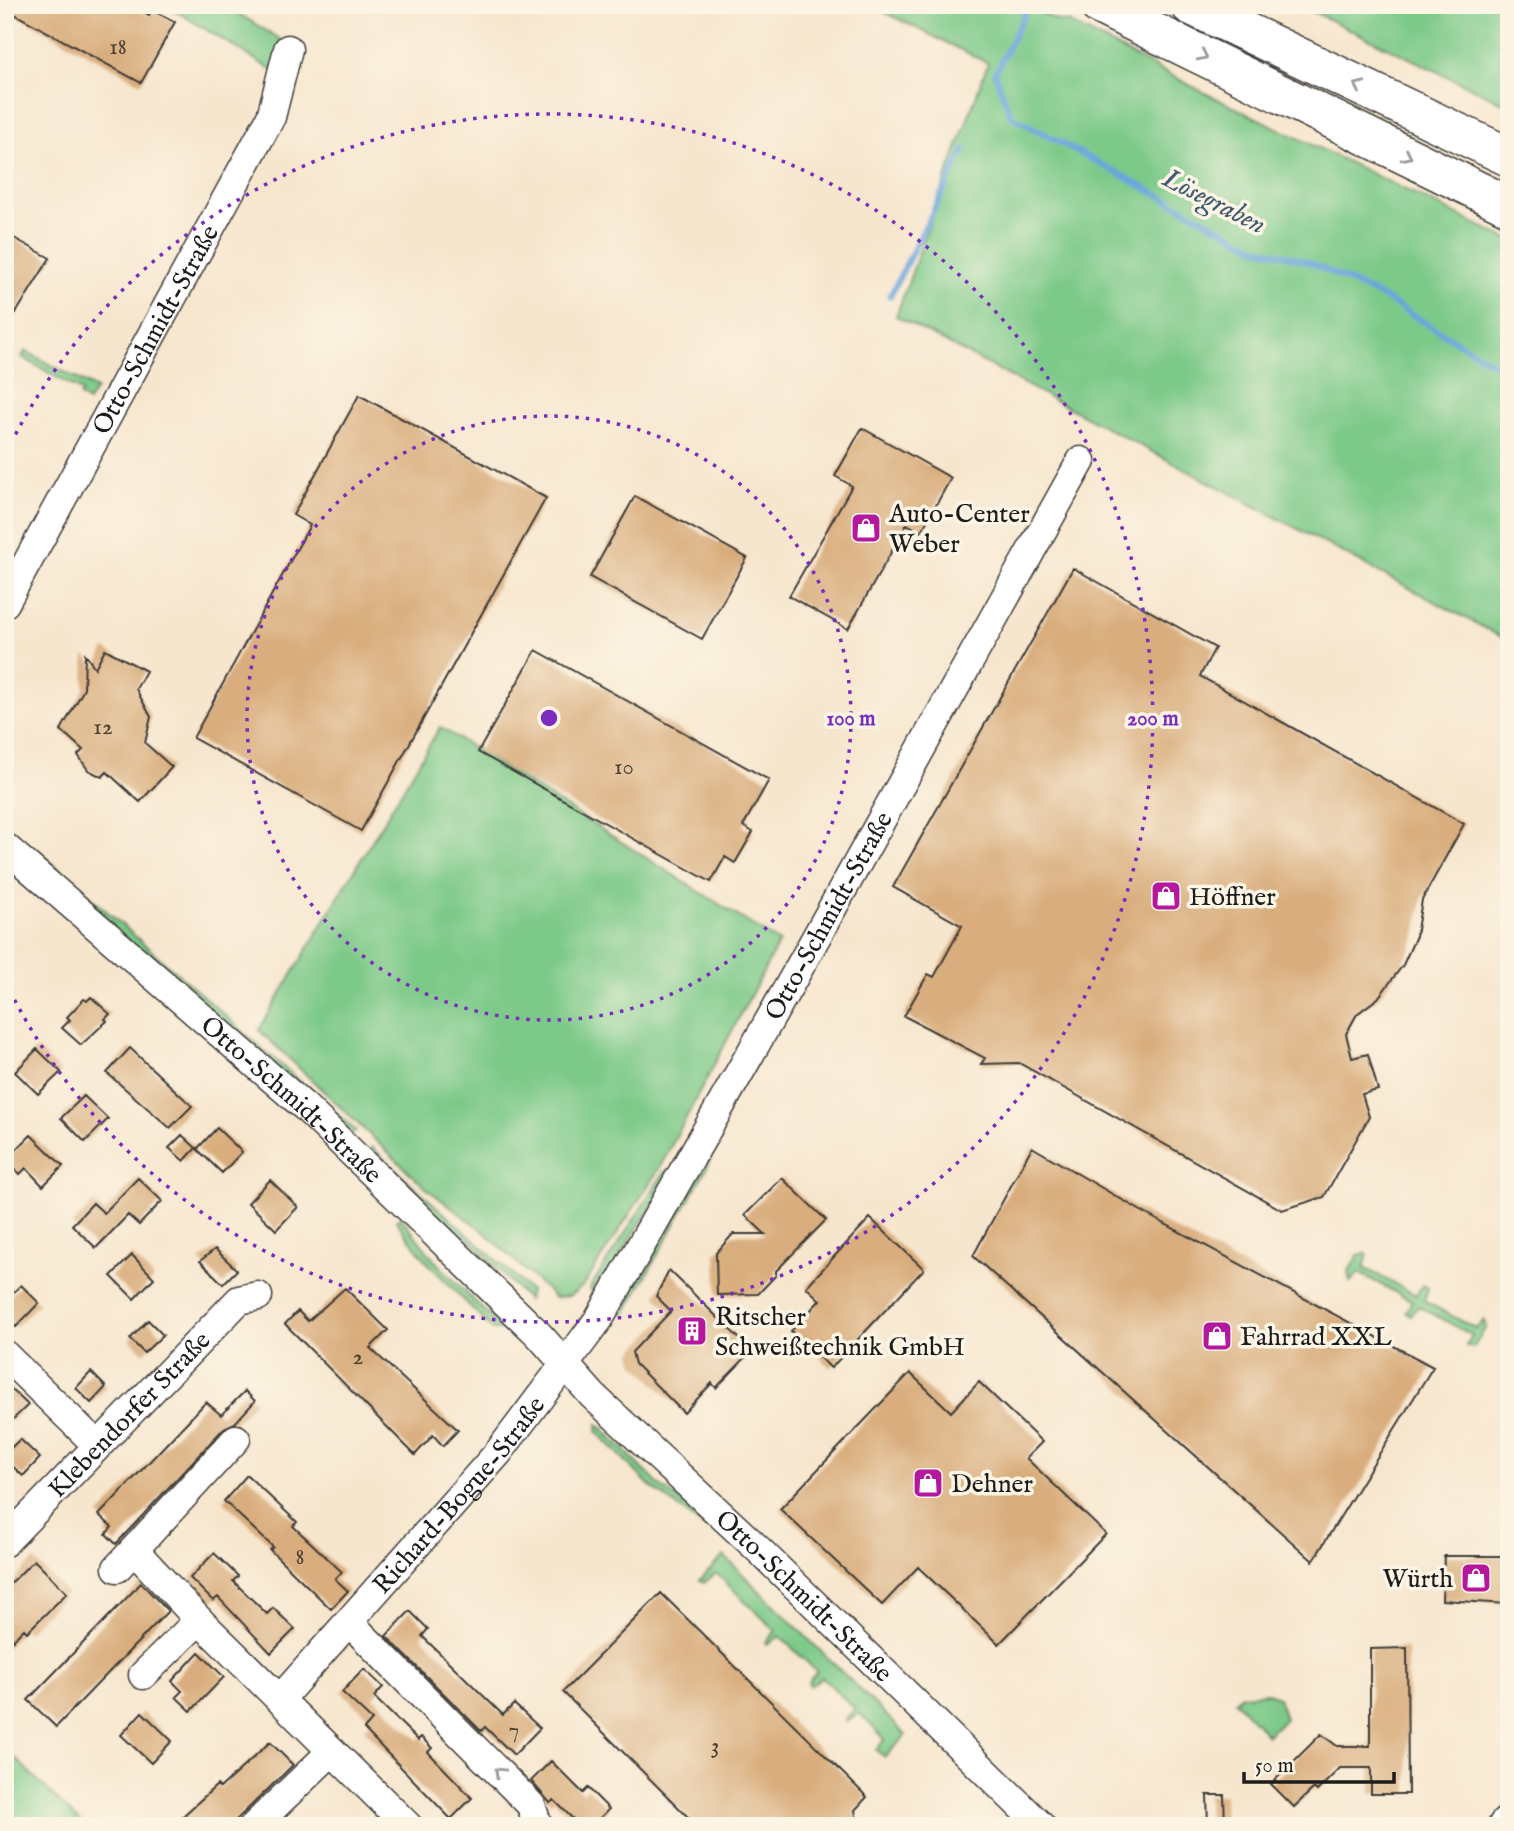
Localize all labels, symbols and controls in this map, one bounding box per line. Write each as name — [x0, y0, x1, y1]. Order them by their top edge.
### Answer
house number: 18 — [109, 33, 127, 62]
one-way arrow — [1196, 47, 1208, 61]
one-way arrow — [1354, 80, 1366, 94]
one-way arrow — [1400, 148, 1412, 162]
water label: Lösegraben — [1155, 161, 1271, 243]
street label: Otto-Schmidt-Straße — [85, 219, 227, 441]
place label: Auto-Center Weber — [888, 498, 1030, 561]
shop icon: Auto-Center Weber — [849, 511, 883, 545]
centre of rings — [537, 706, 561, 730]
text: 100 m — [826, 706, 876, 733]
text: 200 m — [1127, 706, 1179, 733]
house number: 12 — [93, 713, 113, 742]
house number: 10 — [614, 753, 634, 782]
street label: Otto-Schmidt-Straße — [758, 806, 901, 1027]
shop icon: Höffner — [1149, 879, 1183, 913]
place label: Höffner — [1189, 881, 1276, 914]
street label: Otto-Schmidt-Straße — [193, 1009, 389, 1191]
place label: Ritscher Schweißtechnik GmbH — [715, 1301, 965, 1364]
building icon: Ritscher Schweißtechnik GmbH — [675, 1314, 709, 1348]
shop icon: Fahrrad XXL — [1200, 1319, 1234, 1353]
place label: Fahrrad XXL — [1240, 1321, 1392, 1354]
street label: Klebendorfer Straße — [42, 1325, 218, 1506]
house number: 2 — [353, 1343, 363, 1372]
street label: Richard-Bogue-Straße — [366, 1390, 553, 1601]
shop icon: Dehner — [911, 1466, 945, 1500]
place label: Dehner — [951, 1468, 1033, 1501]
street label: Otto-Schmidt-Straße — [708, 1503, 899, 1690]
house number: 8 — [295, 1543, 305, 1572]
shop icon: Würth — [1459, 1561, 1493, 1595]
place label: Würth — [1383, 1563, 1453, 1596]
house number: 7 — [509, 1716, 519, 1745]
house number: 3 — [711, 1732, 719, 1761]
scale bar — [1244, 1740, 1395, 1784]
text: 50 m — [1255, 1753, 1294, 1780]
one-way arrow — [494, 1768, 507, 1781]

